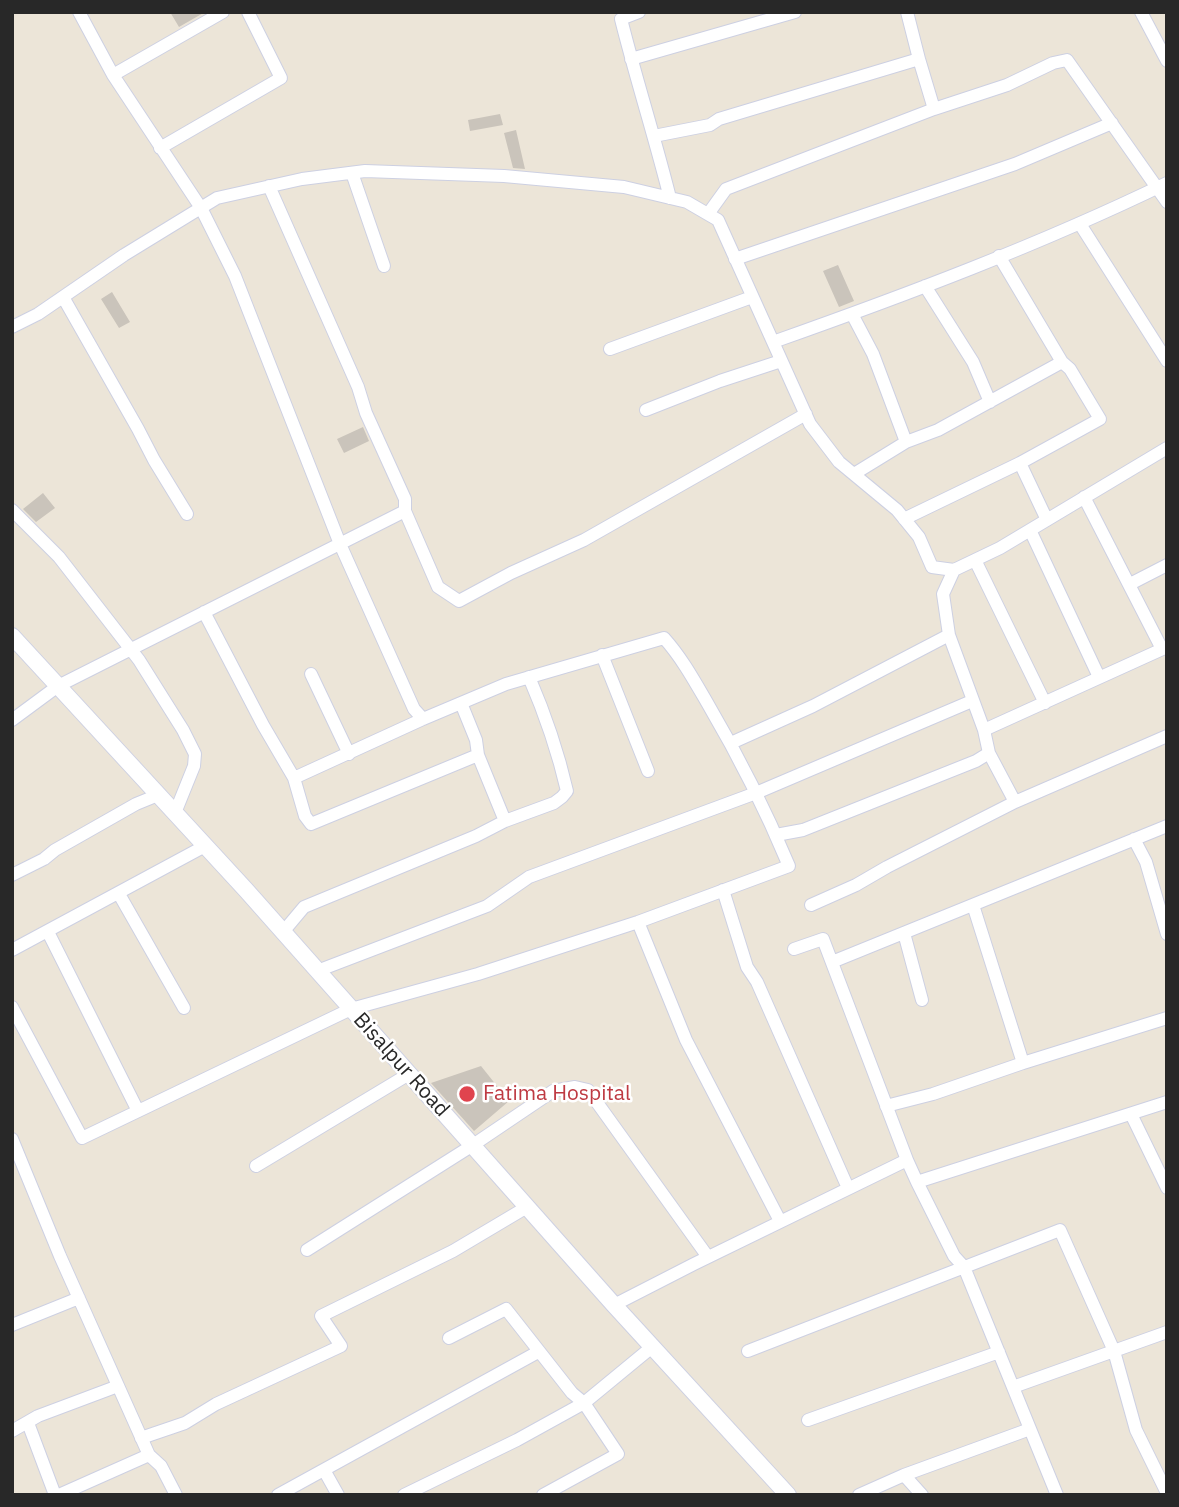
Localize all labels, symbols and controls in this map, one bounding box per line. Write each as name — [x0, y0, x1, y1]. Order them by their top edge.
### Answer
street label: Bisalpur Road — [348, 1008, 454, 1122]
place label: Fatima Hospital — [483, 1081, 631, 1107]
marker: Fatima Hospital — [457, 1084, 477, 1104]

